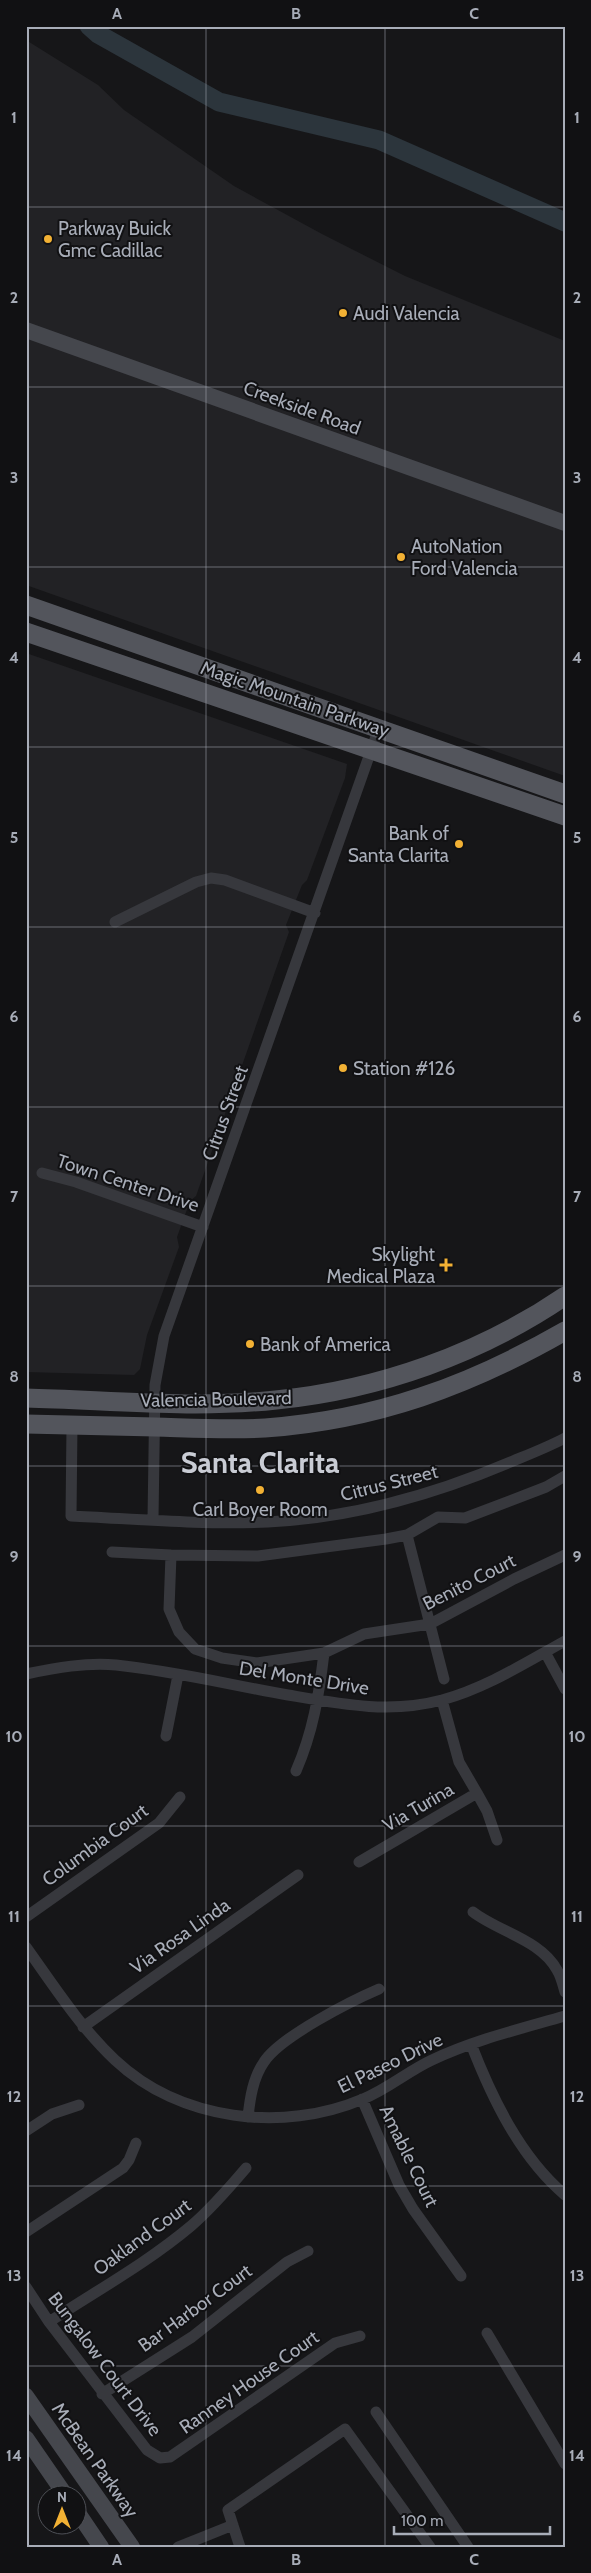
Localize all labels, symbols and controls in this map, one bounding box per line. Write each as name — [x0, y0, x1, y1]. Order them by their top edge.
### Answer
text: A — [112, 4, 122, 23]
text: B — [291, 4, 301, 23]
text: C — [469, 4, 479, 23]
text: 1 — [11, 108, 17, 127]
text: 1 — [574, 108, 580, 127]
place label: Parkway Buick Gmc Cadillac — [58, 217, 171, 262]
marker: Parkway Buick Gmc Cadillac — [42, 233, 54, 245]
text: 2 — [10, 288, 18, 307]
text: 2 — [573, 288, 581, 307]
place label: Audi Valencia — [353, 302, 460, 325]
marker: Audi Valencia — [337, 307, 349, 319]
street label: Creekside Road — [240, 376, 364, 440]
text: 3 — [10, 468, 18, 487]
text: 3 — [573, 468, 581, 487]
place label: AutoNation Ford Valencia — [411, 535, 518, 580]
marker: AutoNation Ford Valencia — [395, 551, 407, 563]
text: 4 — [9, 648, 19, 667]
text: 4 — [572, 648, 582, 667]
street label: Magic Mountain Parkway — [198, 656, 393, 742]
place label: Bank of Santa Clarita — [348, 822, 450, 867]
text: 5 — [10, 828, 18, 847]
text: 5 — [573, 828, 581, 847]
marker: Bank of Santa Clarita — [453, 838, 465, 850]
text: 6 — [10, 1007, 19, 1026]
text: 6 — [573, 1007, 582, 1026]
place label: Station #126 — [353, 1057, 455, 1080]
street label: Citrus Street — [197, 1062, 253, 1164]
marker: Station #126 — [337, 1062, 349, 1074]
street label: Town Center Drive — [54, 1149, 202, 1217]
text: 7 — [10, 1187, 19, 1206]
text: 7 — [573, 1187, 582, 1206]
place label: Skylight Medical Plaza — [327, 1243, 436, 1288]
marker: Skylight Medical Plaza — [439, 1258, 453, 1272]
place label: Bank of America — [260, 1333, 391, 1356]
marker: Bank of America — [244, 1338, 256, 1350]
text: 8 — [9, 1367, 19, 1386]
text: 8 — [572, 1367, 582, 1386]
street label: Valencia Boulevard — [140, 1386, 292, 1412]
district label: Santa Clarita — [181, 1445, 340, 1480]
street label: Citrus Street — [338, 1460, 441, 1506]
marker: Carl Boyer Room — [254, 1484, 266, 1496]
place label: Carl Boyer Room — [192, 1498, 328, 1521]
text: 9 — [10, 1547, 19, 1566]
text: 9 — [573, 1547, 582, 1566]
street label: Benito Court — [419, 1549, 520, 1615]
street label: Del Monte Drive — [237, 1656, 371, 1700]
text: 10 — [5, 1727, 23, 1746]
text: 10 — [568, 1727, 586, 1746]
street label: Via Turina — [378, 1778, 458, 1836]
street label: Columbia Court — [38, 1799, 153, 1891]
street label: Via Rosa Linda — [126, 1893, 234, 1979]
text: 11 — [8, 1907, 20, 1926]
text: 11 — [571, 1907, 583, 1926]
street label: El Paseo Drive — [334, 2028, 446, 2098]
text: 12 — [7, 2087, 21, 2106]
text: 12 — [570, 2087, 584, 2106]
street label: Amable Court — [374, 2101, 444, 2211]
street label: Oakland Court — [89, 2193, 196, 2280]
street label: Bar Harbor Court — [134, 2259, 257, 2357]
text: 13 — [7, 2266, 21, 2285]
text: 13 — [570, 2266, 584, 2285]
street label: Bungalow Court Drive — [43, 2287, 167, 2441]
street label: Ranney House Court — [175, 2325, 324, 2439]
street label: McBean Parkway — [47, 2398, 143, 2522]
text: 14 — [6, 2446, 22, 2465]
text: 14 — [569, 2446, 585, 2465]
north arrow — [38, 2486, 88, 2536]
text: N — [57, 2488, 67, 2506]
scale bar — [394, 2503, 550, 2535]
text: 100 m — [401, 2512, 443, 2530]
text: A — [112, 2550, 122, 2569]
text: B — [291, 2550, 301, 2569]
text: C — [469, 2550, 479, 2569]

